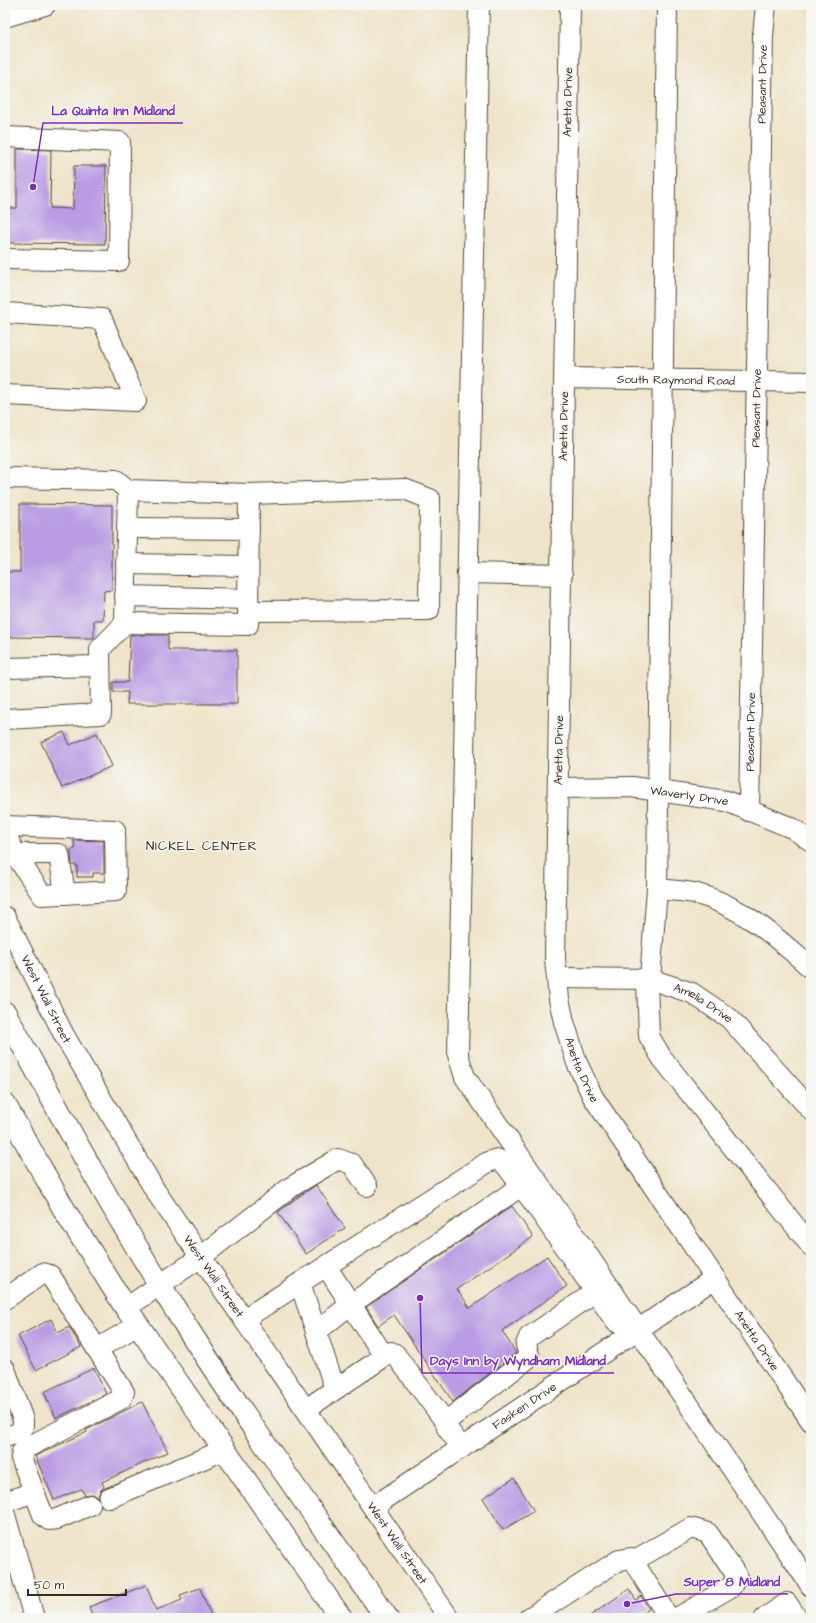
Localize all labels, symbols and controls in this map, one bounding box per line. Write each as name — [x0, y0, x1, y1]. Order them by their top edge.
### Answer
street label: Pleasant Drive — [753, 44, 771, 124]
street label: Anetta Drive — [559, 66, 577, 137]
callout: La Quinta Inn Midland — [43, 98, 183, 123]
text: La Quinta Inn Midland — [51, 102, 175, 120]
street label: Pleasant Drive — [747, 368, 765, 448]
street label: South Raymond Road — [617, 370, 735, 389]
street label: Anetta Drive — [555, 390, 573, 461]
street label: Pleasant Drive — [741, 692, 760, 772]
street label: Anetta Drive — [550, 714, 568, 785]
street label: Waverly Drive — [649, 781, 730, 810]
district label: NICKEL CENTER — [146, 837, 258, 855]
street label: West Wall Street — [17, 952, 76, 1047]
street label: Amelia Drive — [671, 979, 738, 1027]
street label: Anetta Drive — [561, 1035, 603, 1107]
street label: West Wall Street — [179, 1232, 248, 1321]
street label: Anetta Drive — [730, 1307, 784, 1375]
callout: Days Inn by Wyndham Midland — [422, 1348, 614, 1373]
text: Days Inn by Wyndham Midland — [430, 1352, 606, 1371]
street label: Fasken Drive — [489, 1378, 560, 1433]
street label: West Wall Street — [363, 1498, 432, 1588]
callout: Super 8 Midland — [676, 1569, 788, 1594]
scale bar — [28, 1571, 126, 1597]
text: Super 8 Midland — [683, 1573, 781, 1592]
text: 50 m — [34, 1577, 65, 1594]

